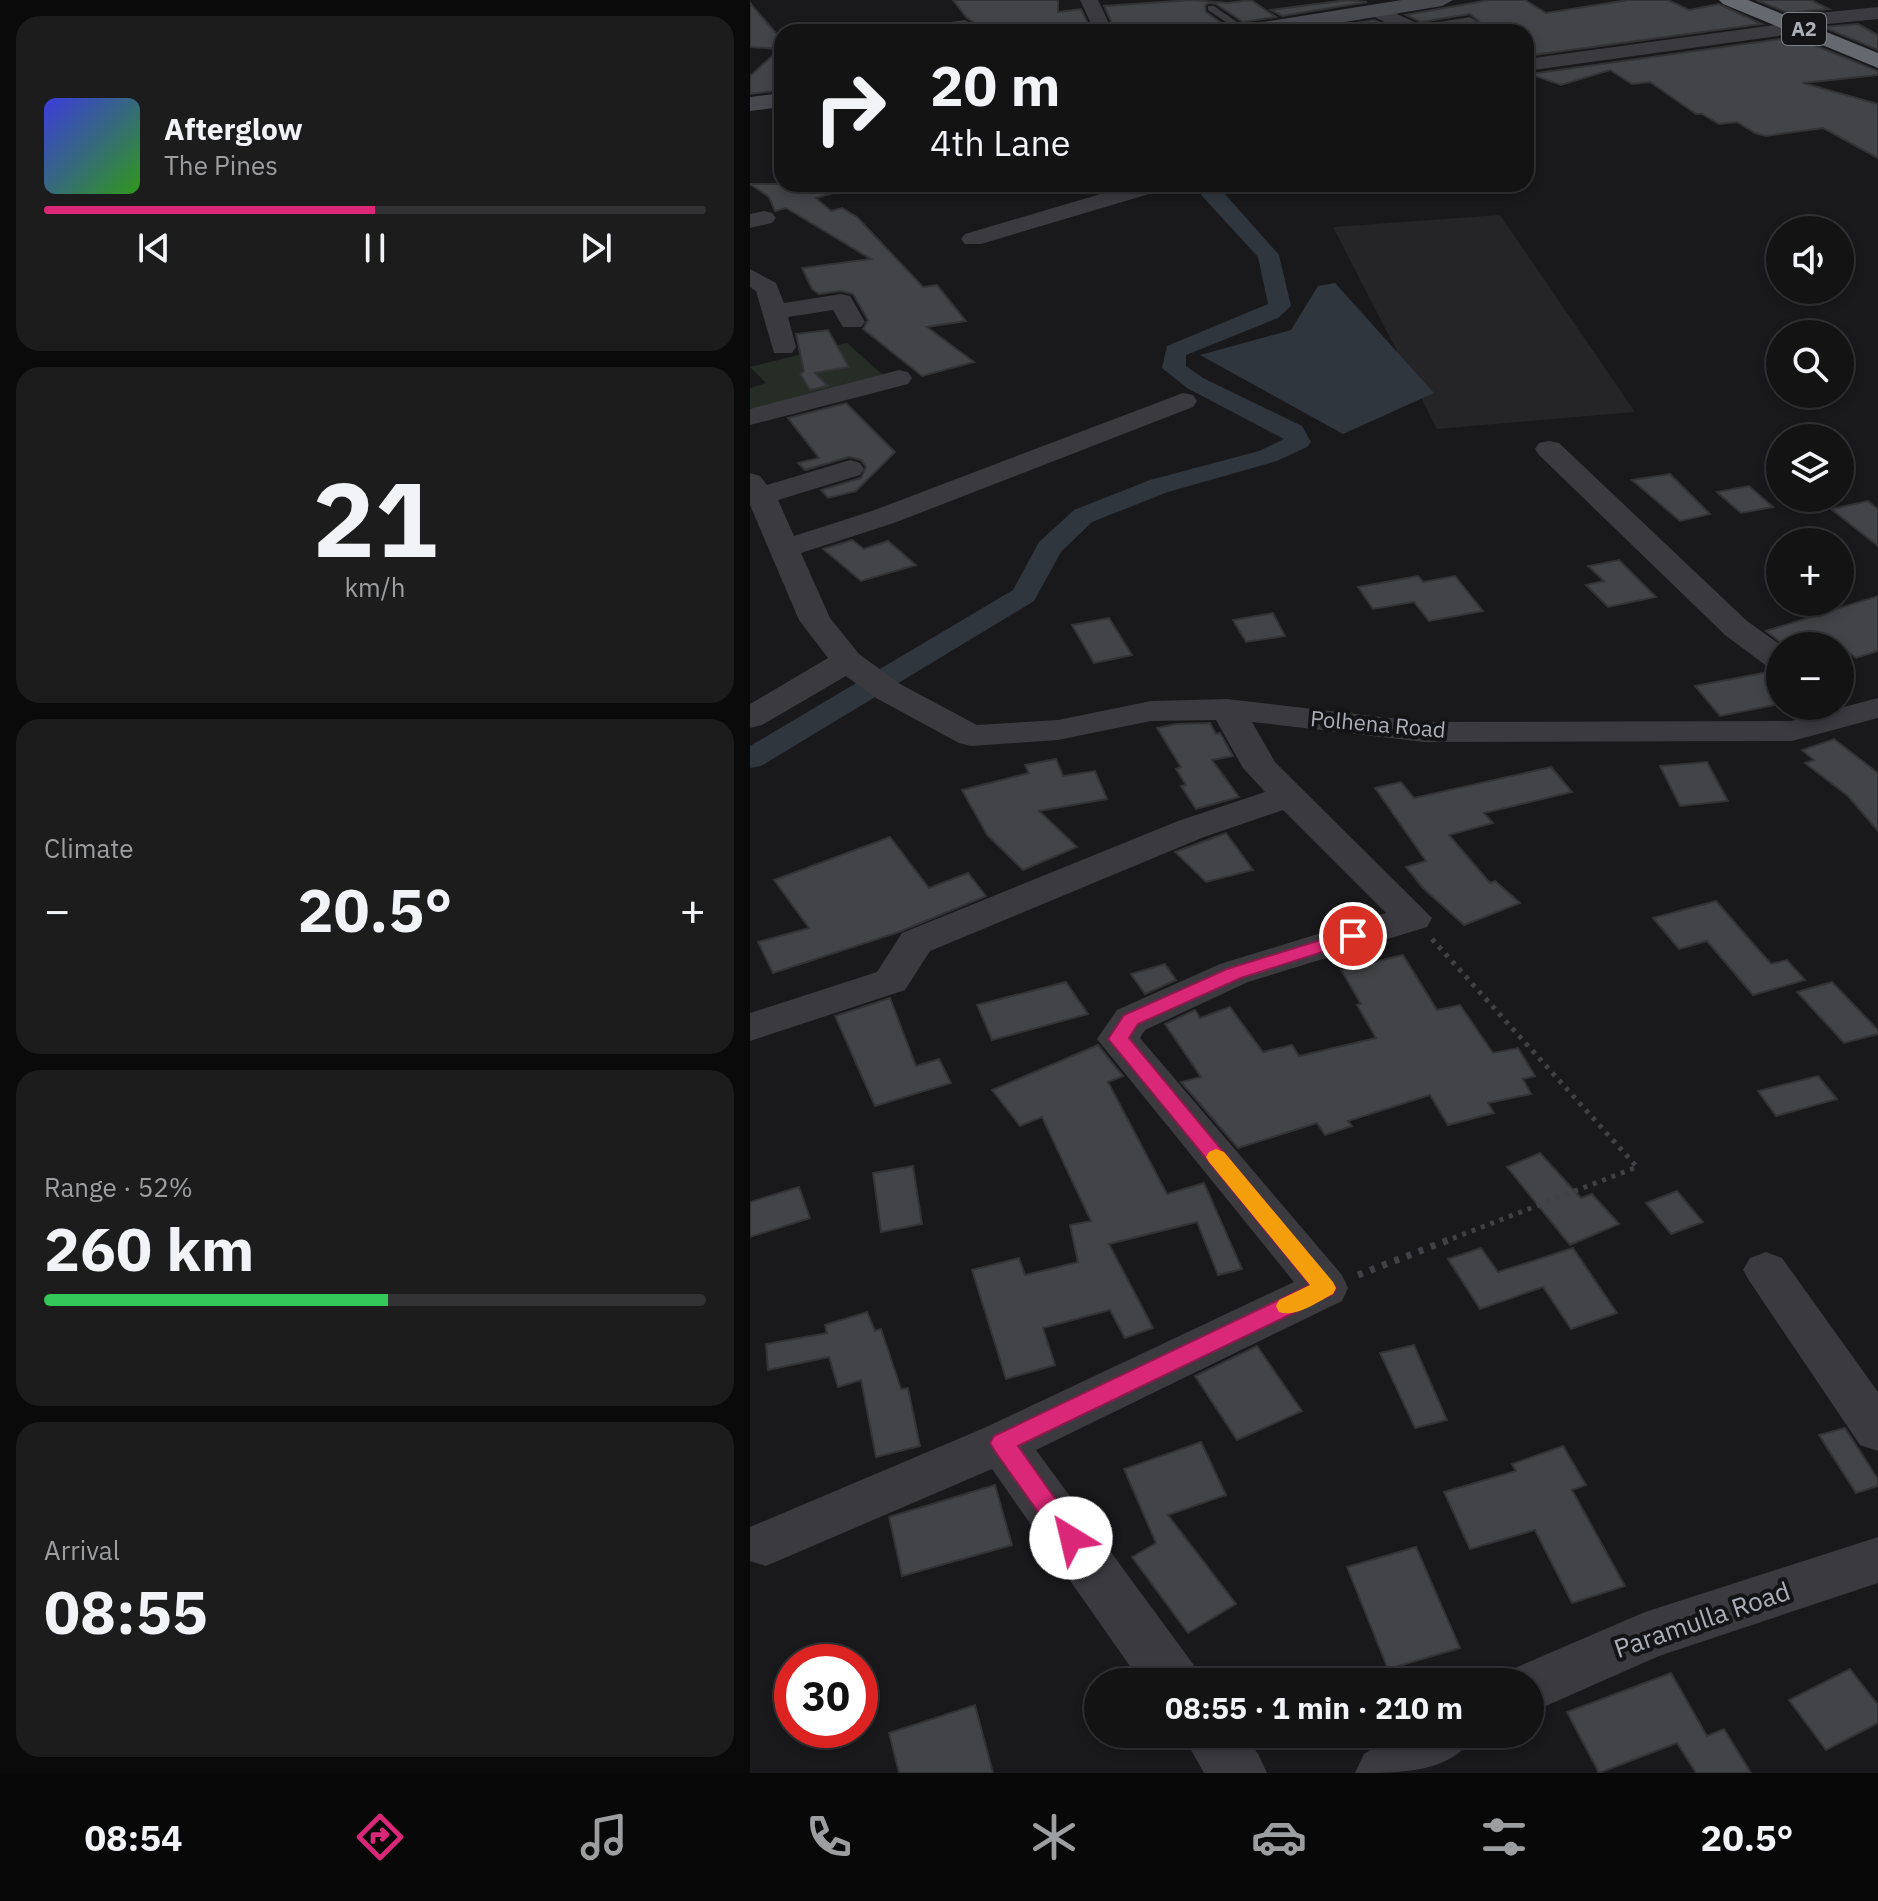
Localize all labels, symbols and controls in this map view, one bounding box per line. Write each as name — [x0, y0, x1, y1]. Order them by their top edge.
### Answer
road number: A2 — [1782, 13, 1826, 45]
text: 20 m — [930, 49, 1060, 121]
icon: right — [798, 56, 902, 160]
text: Afterglow — [164, 109, 303, 148]
text: 4th Lane — [930, 119, 1071, 166]
text: The Pines — [164, 148, 278, 182]
map controls — [1766, 216, 1854, 720]
button: sound — [1766, 216, 1854, 304]
icon: previous — [132, 226, 176, 270]
icon: pause — [353, 226, 397, 270]
icon: next — [574, 226, 618, 270]
button: search — [1766, 320, 1854, 408]
button: layers — [1766, 424, 1854, 512]
text: 21 — [313, 450, 437, 586]
button: + — [1766, 528, 1854, 616]
text: km/h — [344, 570, 406, 604]
button: − — [1766, 632, 1854, 720]
street label: Polhena Road — [1309, 703, 1447, 744]
text: Climate — [44, 831, 134, 865]
text: 20.5° — [298, 870, 452, 949]
text: − — [44, 881, 70, 938]
text: + — [680, 881, 706, 938]
pin — [1319, 902, 1387, 970]
icon: arrive — [1331, 914, 1375, 958]
text: Range · 52% — [44, 1170, 193, 1204]
text: 260 km — [44, 1209, 254, 1288]
position arrow — [1029, 1496, 1113, 1580]
text: Arrival — [44, 1533, 120, 1567]
text: 08:55 — [44, 1572, 208, 1651]
street label: Paramulla Road — [1609, 1573, 1794, 1665]
speed limit sign: 30 — [774, 1644, 878, 1748]
text: 08:55 · 1 min · 210 m — [1165, 1688, 1463, 1727]
icon: directions — [352, 1809, 408, 1865]
icon: music — [576, 1809, 632, 1865]
icon: phone — [801, 1809, 857, 1865]
icon: climate — [1026, 1809, 1082, 1865]
icon: car — [1251, 1809, 1307, 1865]
icon: filters — [1476, 1809, 1532, 1865]
text: 08:54 — [84, 1814, 183, 1861]
text: 20.5° — [1701, 1814, 1794, 1861]

